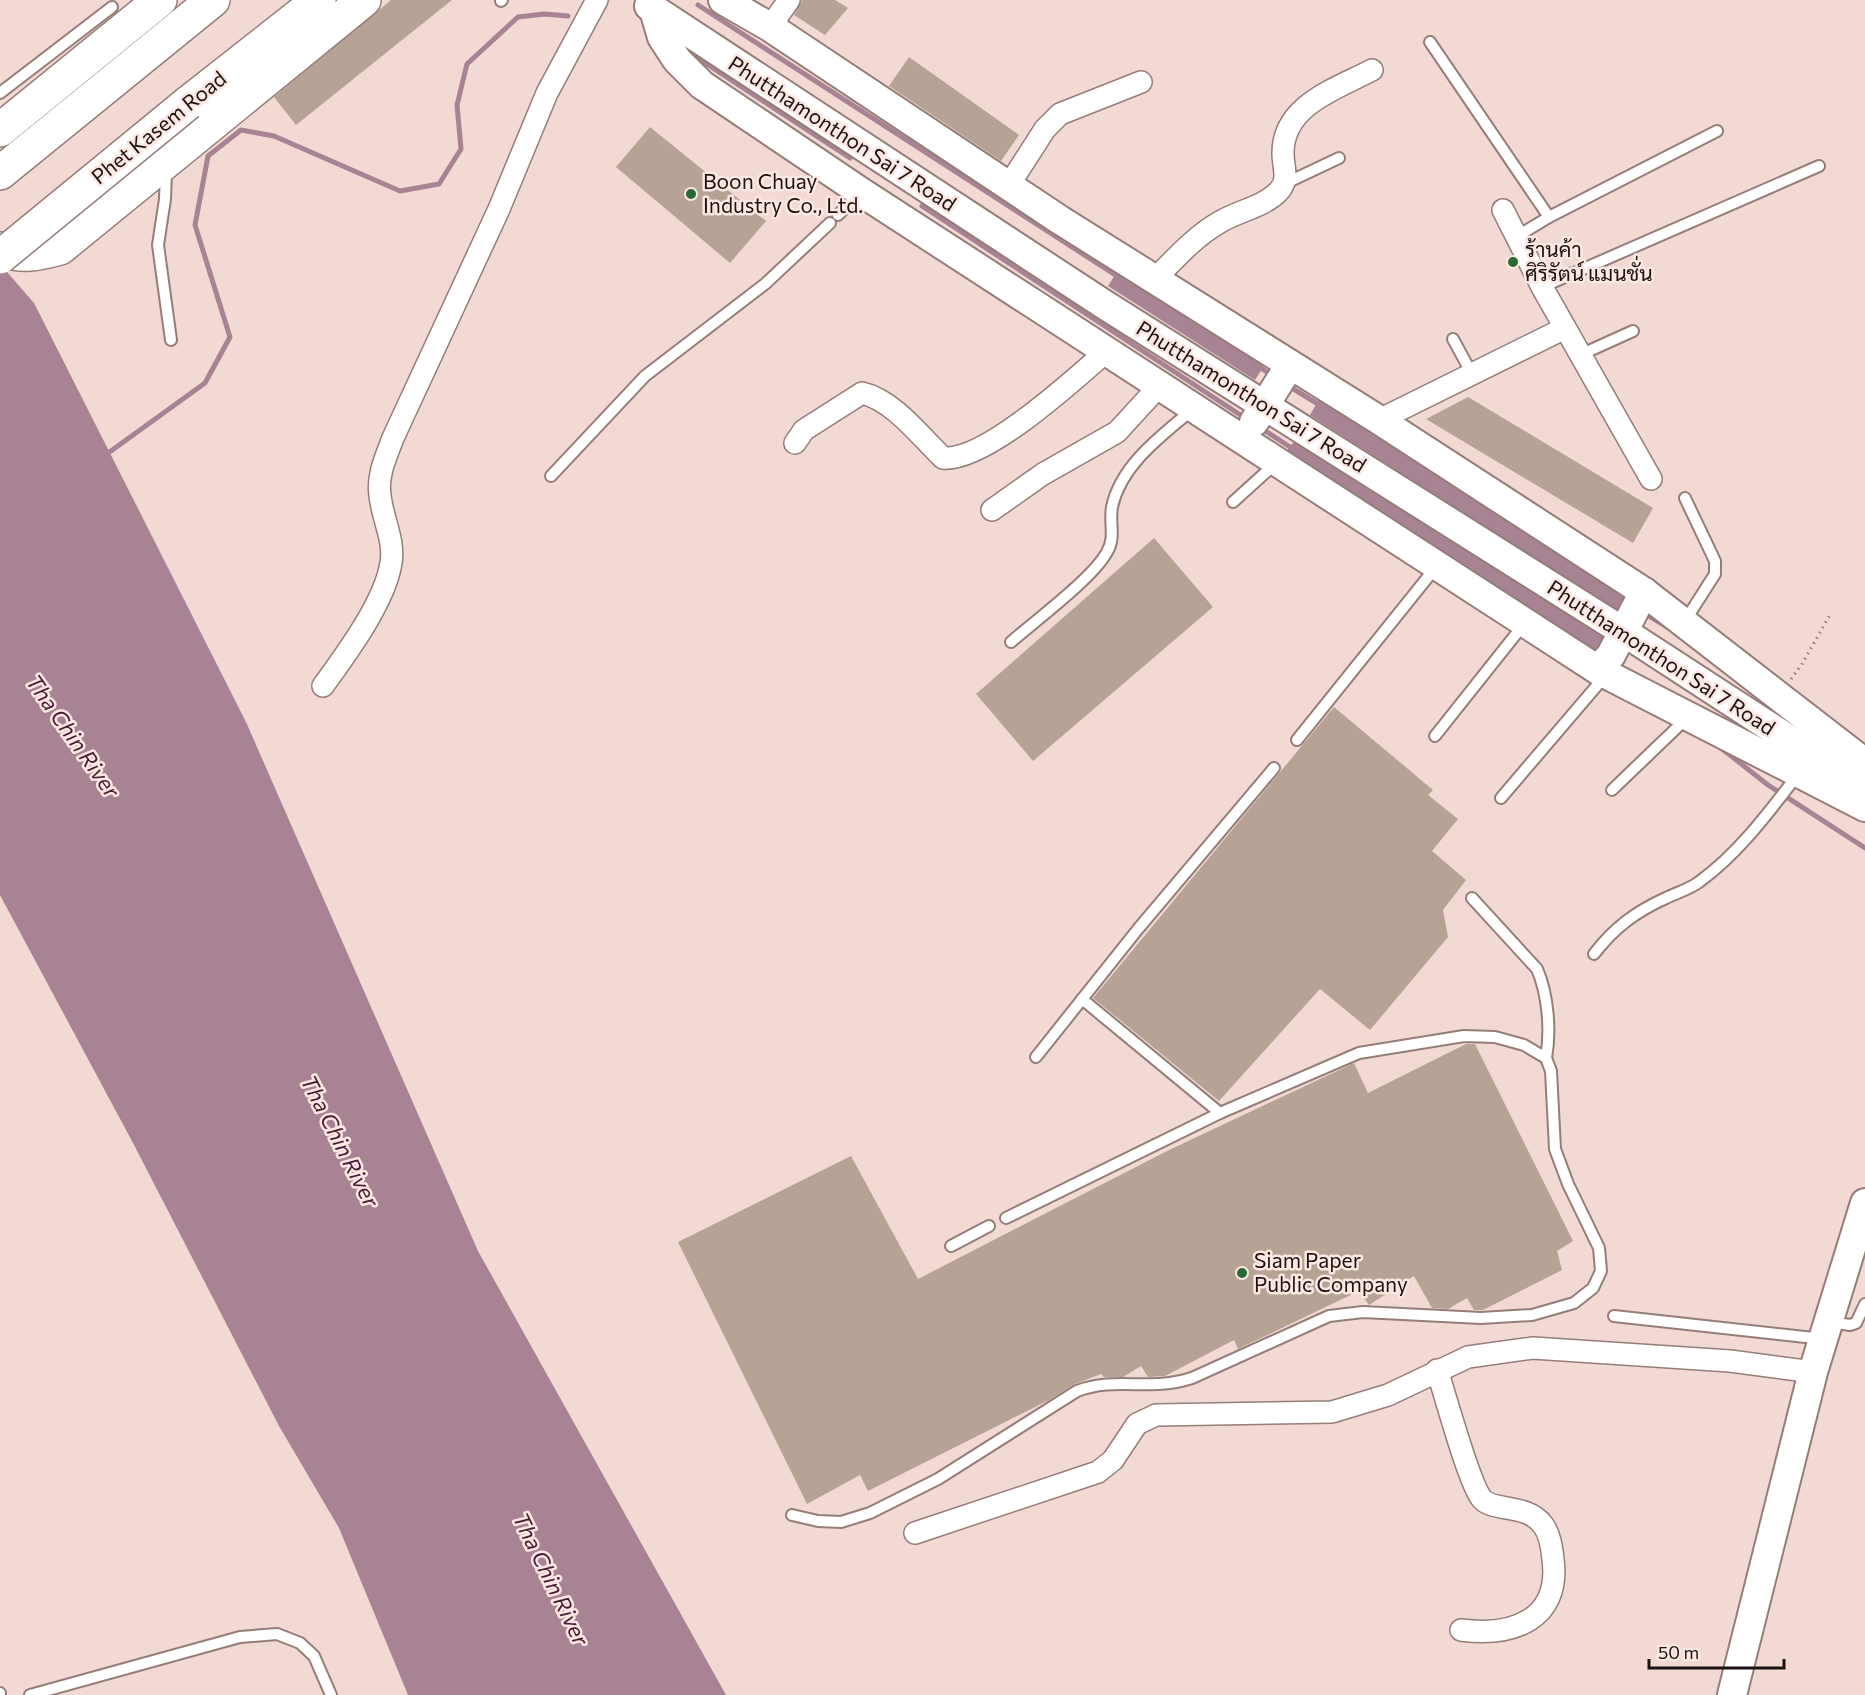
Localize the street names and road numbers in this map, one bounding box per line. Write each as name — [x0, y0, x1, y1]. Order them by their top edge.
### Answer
street label: Phutthamonthon Sai 7 Road — [724, 50, 961, 216]
street label: Phet Kasem Road — [86, 65, 230, 189]
street label: Phutthamonthon Sai 7 Road — [1132, 315, 1371, 477]
street label: Phutthamonthon Sai 7 Road — [1543, 574, 1780, 740]

